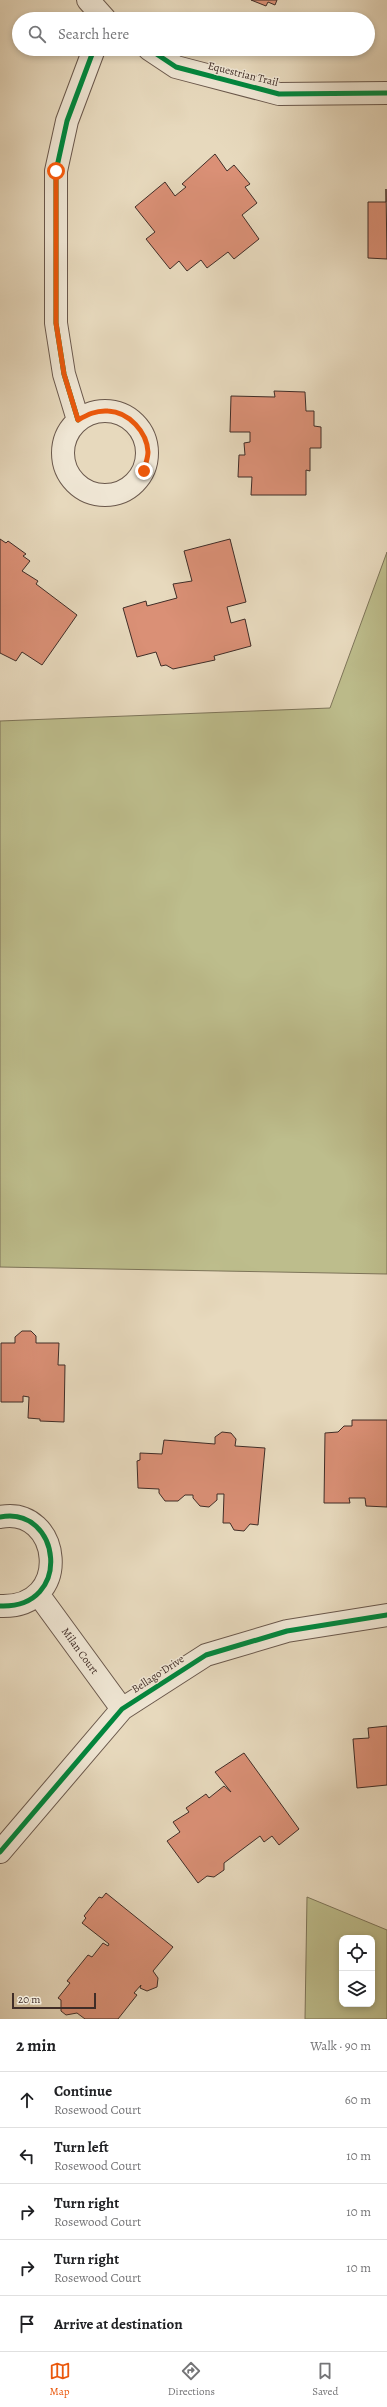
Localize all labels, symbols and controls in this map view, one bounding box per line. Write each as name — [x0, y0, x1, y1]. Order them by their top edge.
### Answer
search box — [12, 12, 375, 56]
icon: search — [26, 23, 48, 45]
text: Search here — [58, 24, 129, 44]
street label: Equestrian Trail — [206, 58, 280, 90]
route start — [47, 162, 65, 180]
route end — [135, 462, 153, 480]
street label: Milan Court — [58, 1625, 102, 1678]
street label: Bellago Drive — [129, 1651, 187, 1697]
map controls — [339, 1935, 375, 2007]
button: locate — [339, 1935, 375, 1971]
button: layers — [339, 1971, 375, 2007]
scale bar — [12, 1991, 96, 2010]
text: 20 m — [18, 1992, 40, 2007]
text: 2 min — [16, 2034, 56, 2057]
text: Walk · 90 m — [310, 2037, 371, 2054]
text: Continue — [54, 2081, 112, 2101]
icon: ahead — [16, 2089, 38, 2111]
text: 60 m — [345, 2091, 371, 2108]
text: Rosewood Court — [54, 2101, 141, 2118]
text: Turn left — [54, 2137, 109, 2157]
icon: left — [16, 2145, 38, 2167]
text: 10 m — [346, 2147, 371, 2164]
text: Rosewood Court — [54, 2157, 141, 2174]
text: Turn right — [54, 2193, 119, 2213]
icon: right — [16, 2201, 38, 2223]
text: 10 m — [346, 2203, 371, 2220]
text: Rosewood Court — [54, 2213, 141, 2230]
text: Turn right — [54, 2249, 119, 2269]
icon: right — [16, 2257, 38, 2279]
text: 10 m — [346, 2259, 371, 2276]
text: Rosewood Court — [54, 2269, 141, 2286]
icon: arrive — [16, 2313, 38, 2335]
text: Arrive at destination — [54, 2314, 183, 2334]
tab: Map — [49, 2360, 71, 2399]
tab: Directions — [168, 2360, 215, 2399]
tab: Saved — [312, 2360, 338, 2399]

